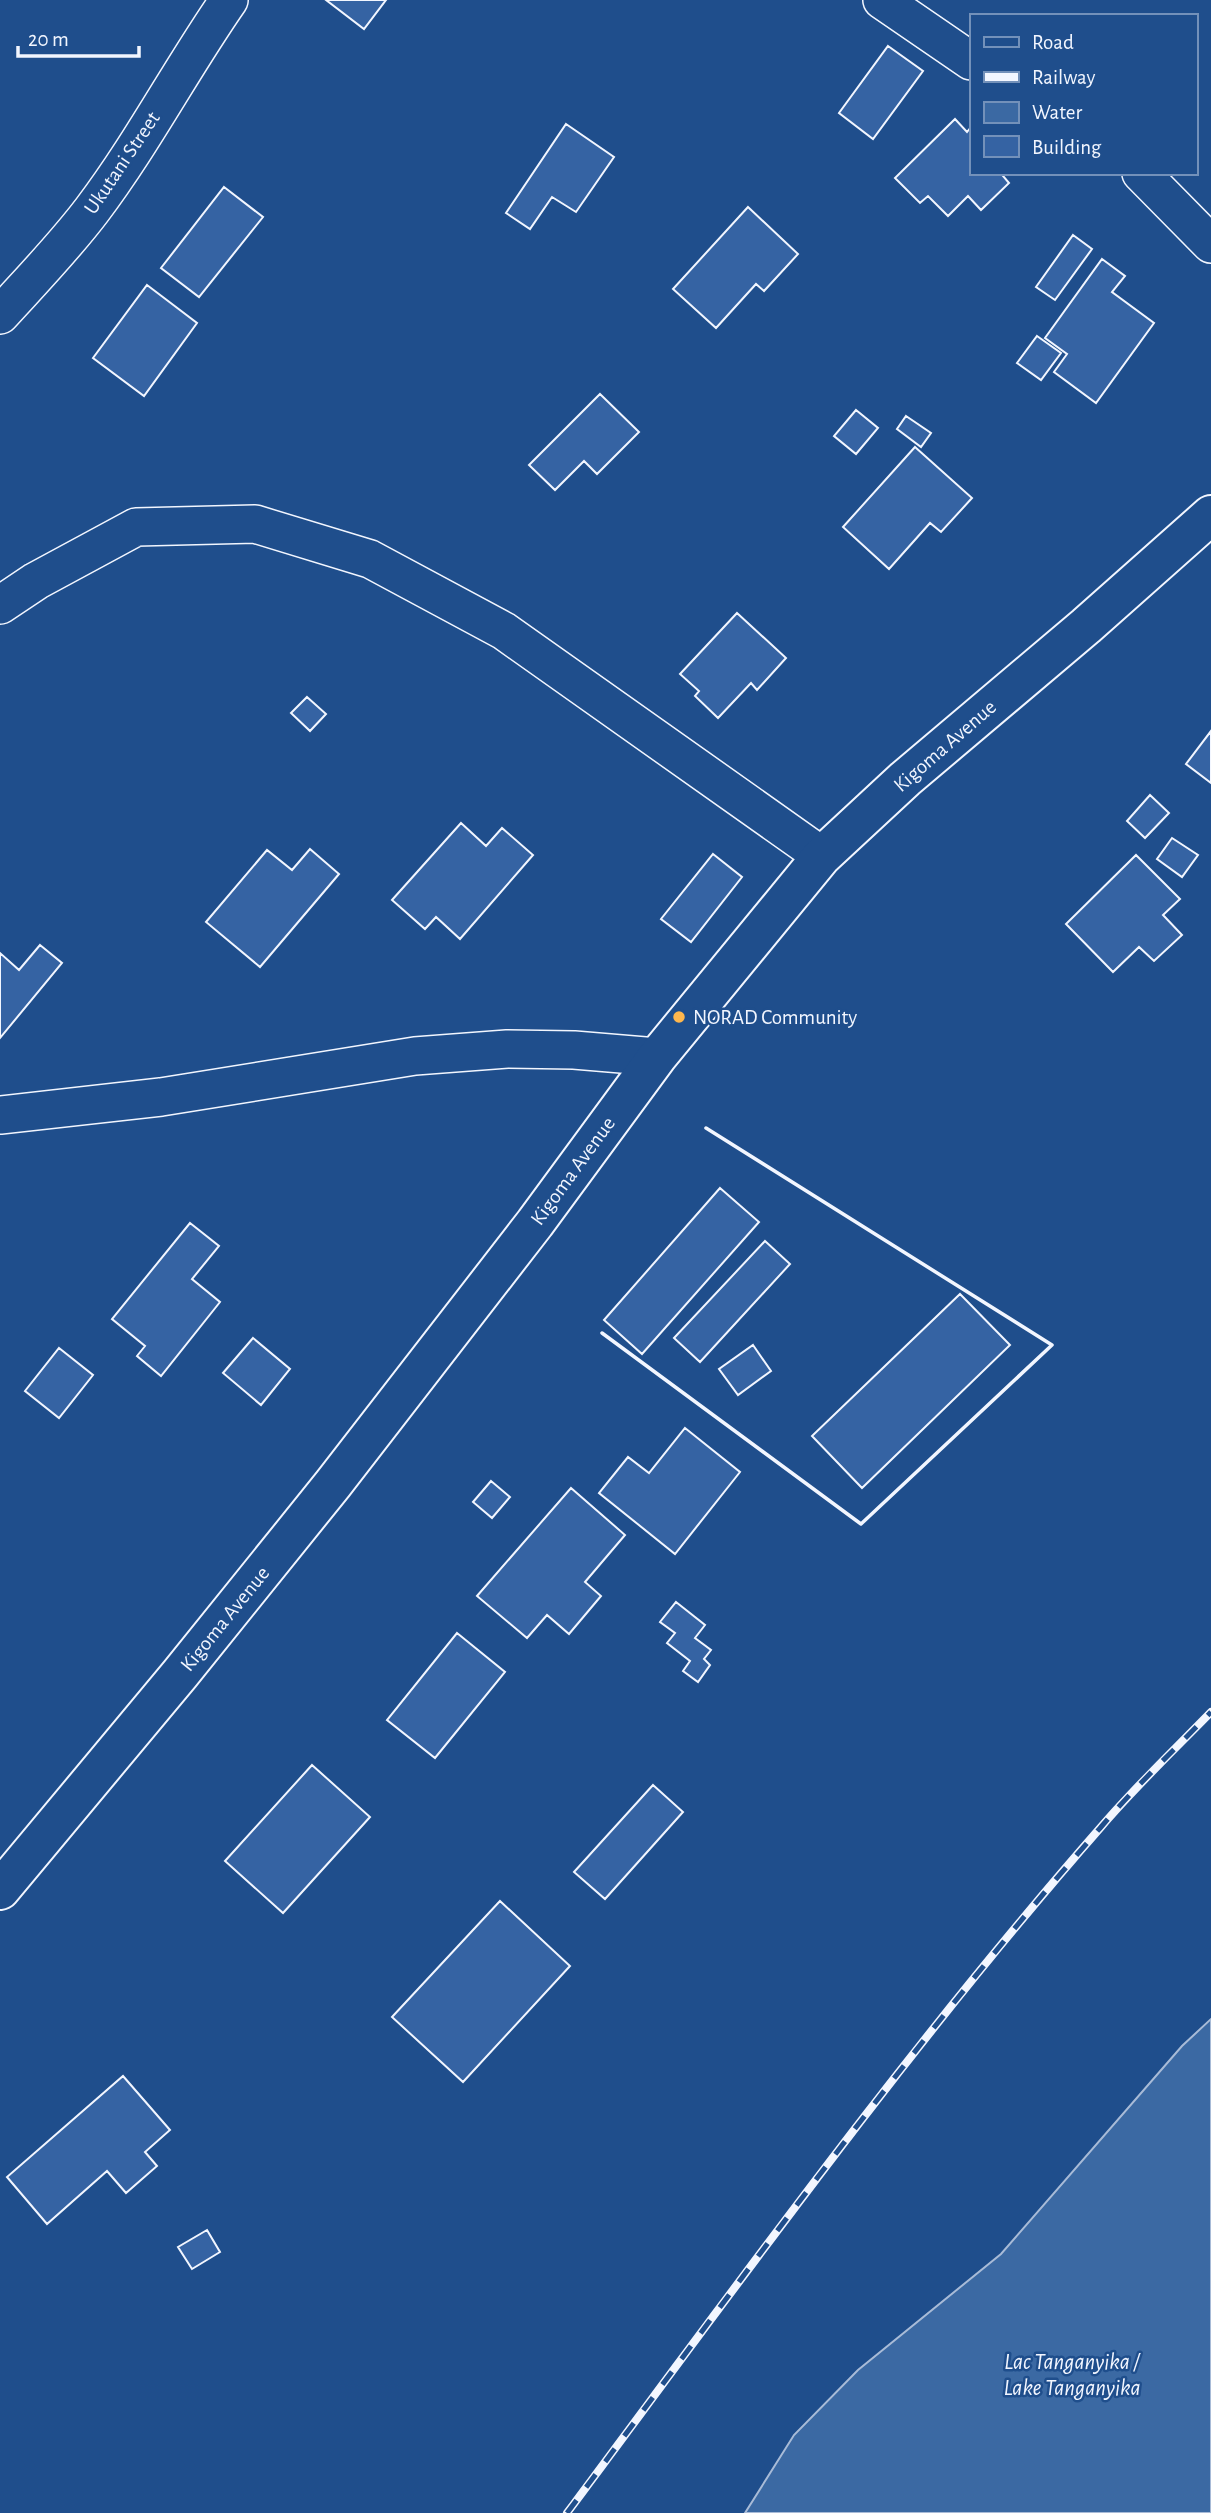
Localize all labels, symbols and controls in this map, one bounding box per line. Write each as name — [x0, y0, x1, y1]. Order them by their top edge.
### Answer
scale bar — [18, 14, 138, 58]
legend — [970, 14, 1197, 175]
text: 20 m — [28, 29, 69, 50]
text: Road — [1032, 32, 1074, 53]
text: Railway — [1032, 67, 1095, 88]
text: Water — [1032, 102, 1082, 123]
street label: Ukutani Street — [80, 108, 164, 218]
text: Building — [1032, 137, 1102, 158]
street label: Kigoma Avenue — [890, 696, 1000, 796]
place label: NORAD Community — [693, 1007, 857, 1028]
marker: NORAD Community — [671, 1009, 687, 1025]
street label: Kigoma Avenue — [527, 1113, 619, 1229]
street label: Kigoma Avenue — [177, 1563, 273, 1675]
water label: Lac Tanganyika / Lake Tanganyika — [1003, 2351, 1141, 2400]

